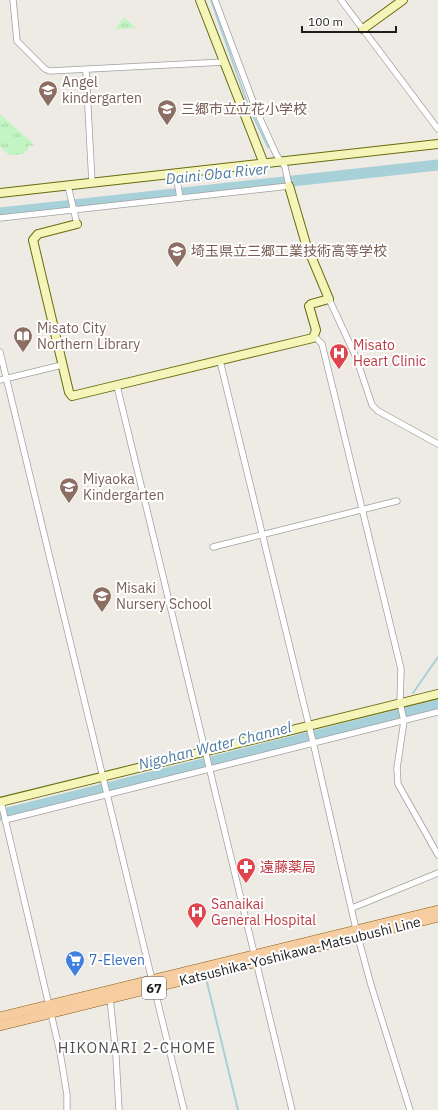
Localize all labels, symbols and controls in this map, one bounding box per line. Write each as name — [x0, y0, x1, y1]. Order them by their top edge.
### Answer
scale bar — [302, 8, 396, 34]
text: 100 m — [308, 14, 343, 29]
place label: Angel kindergarten — [62, 73, 142, 107]
school or university icon: Angel kindergarten — [37, 79, 59, 107]
school or university icon: 三郷市立立花小学校 — [156, 98, 178, 126]
place label: 三郷市立立花小学校 — [181, 100, 307, 118]
water label: Daini Oba River — [165, 159, 270, 188]
school or university icon: 埼玉県立三郷工業技術高等学校 — [166, 240, 188, 268]
place label: 埼玉県立三郷工業技術高等学校 — [191, 242, 387, 260]
place label: Misato City Northern Library — [37, 319, 140, 353]
library icon: Misato City Northern Library — [12, 325, 34, 353]
place label: Misato Heart Clinic — [353, 336, 426, 370]
hospital icon: Misato Heart Clinic — [328, 342, 350, 370]
place label: Miyaoka Kindergarten — [83, 470, 164, 504]
school or university icon: Miyaoka Kindergarten — [58, 476, 80, 504]
place label: Misaki Nursery School — [116, 579, 212, 613]
school or university icon: Misaki Nursery School — [91, 585, 113, 613]
water label: Nigohan Water Channel — [136, 717, 293, 774]
pharmacy icon: 遠藤薬局 — [235, 856, 257, 884]
place label: 遠藤薬局 — [260, 858, 316, 876]
place label: Sanaikai General Hospital — [211, 895, 316, 929]
hospital icon: Sanaikai General Hospital — [186, 901, 208, 929]
street label: Katsushika-Yoshikawa-Matsubushi Line — [177, 912, 423, 990]
supermarket icon: 7-Eleven — [64, 949, 86, 977]
place label: 7-Eleven — [89, 951, 145, 969]
road number: 67 — [142, 977, 166, 999]
district label: HIKONARI 2-CHOME — [58, 1038, 216, 1057]

